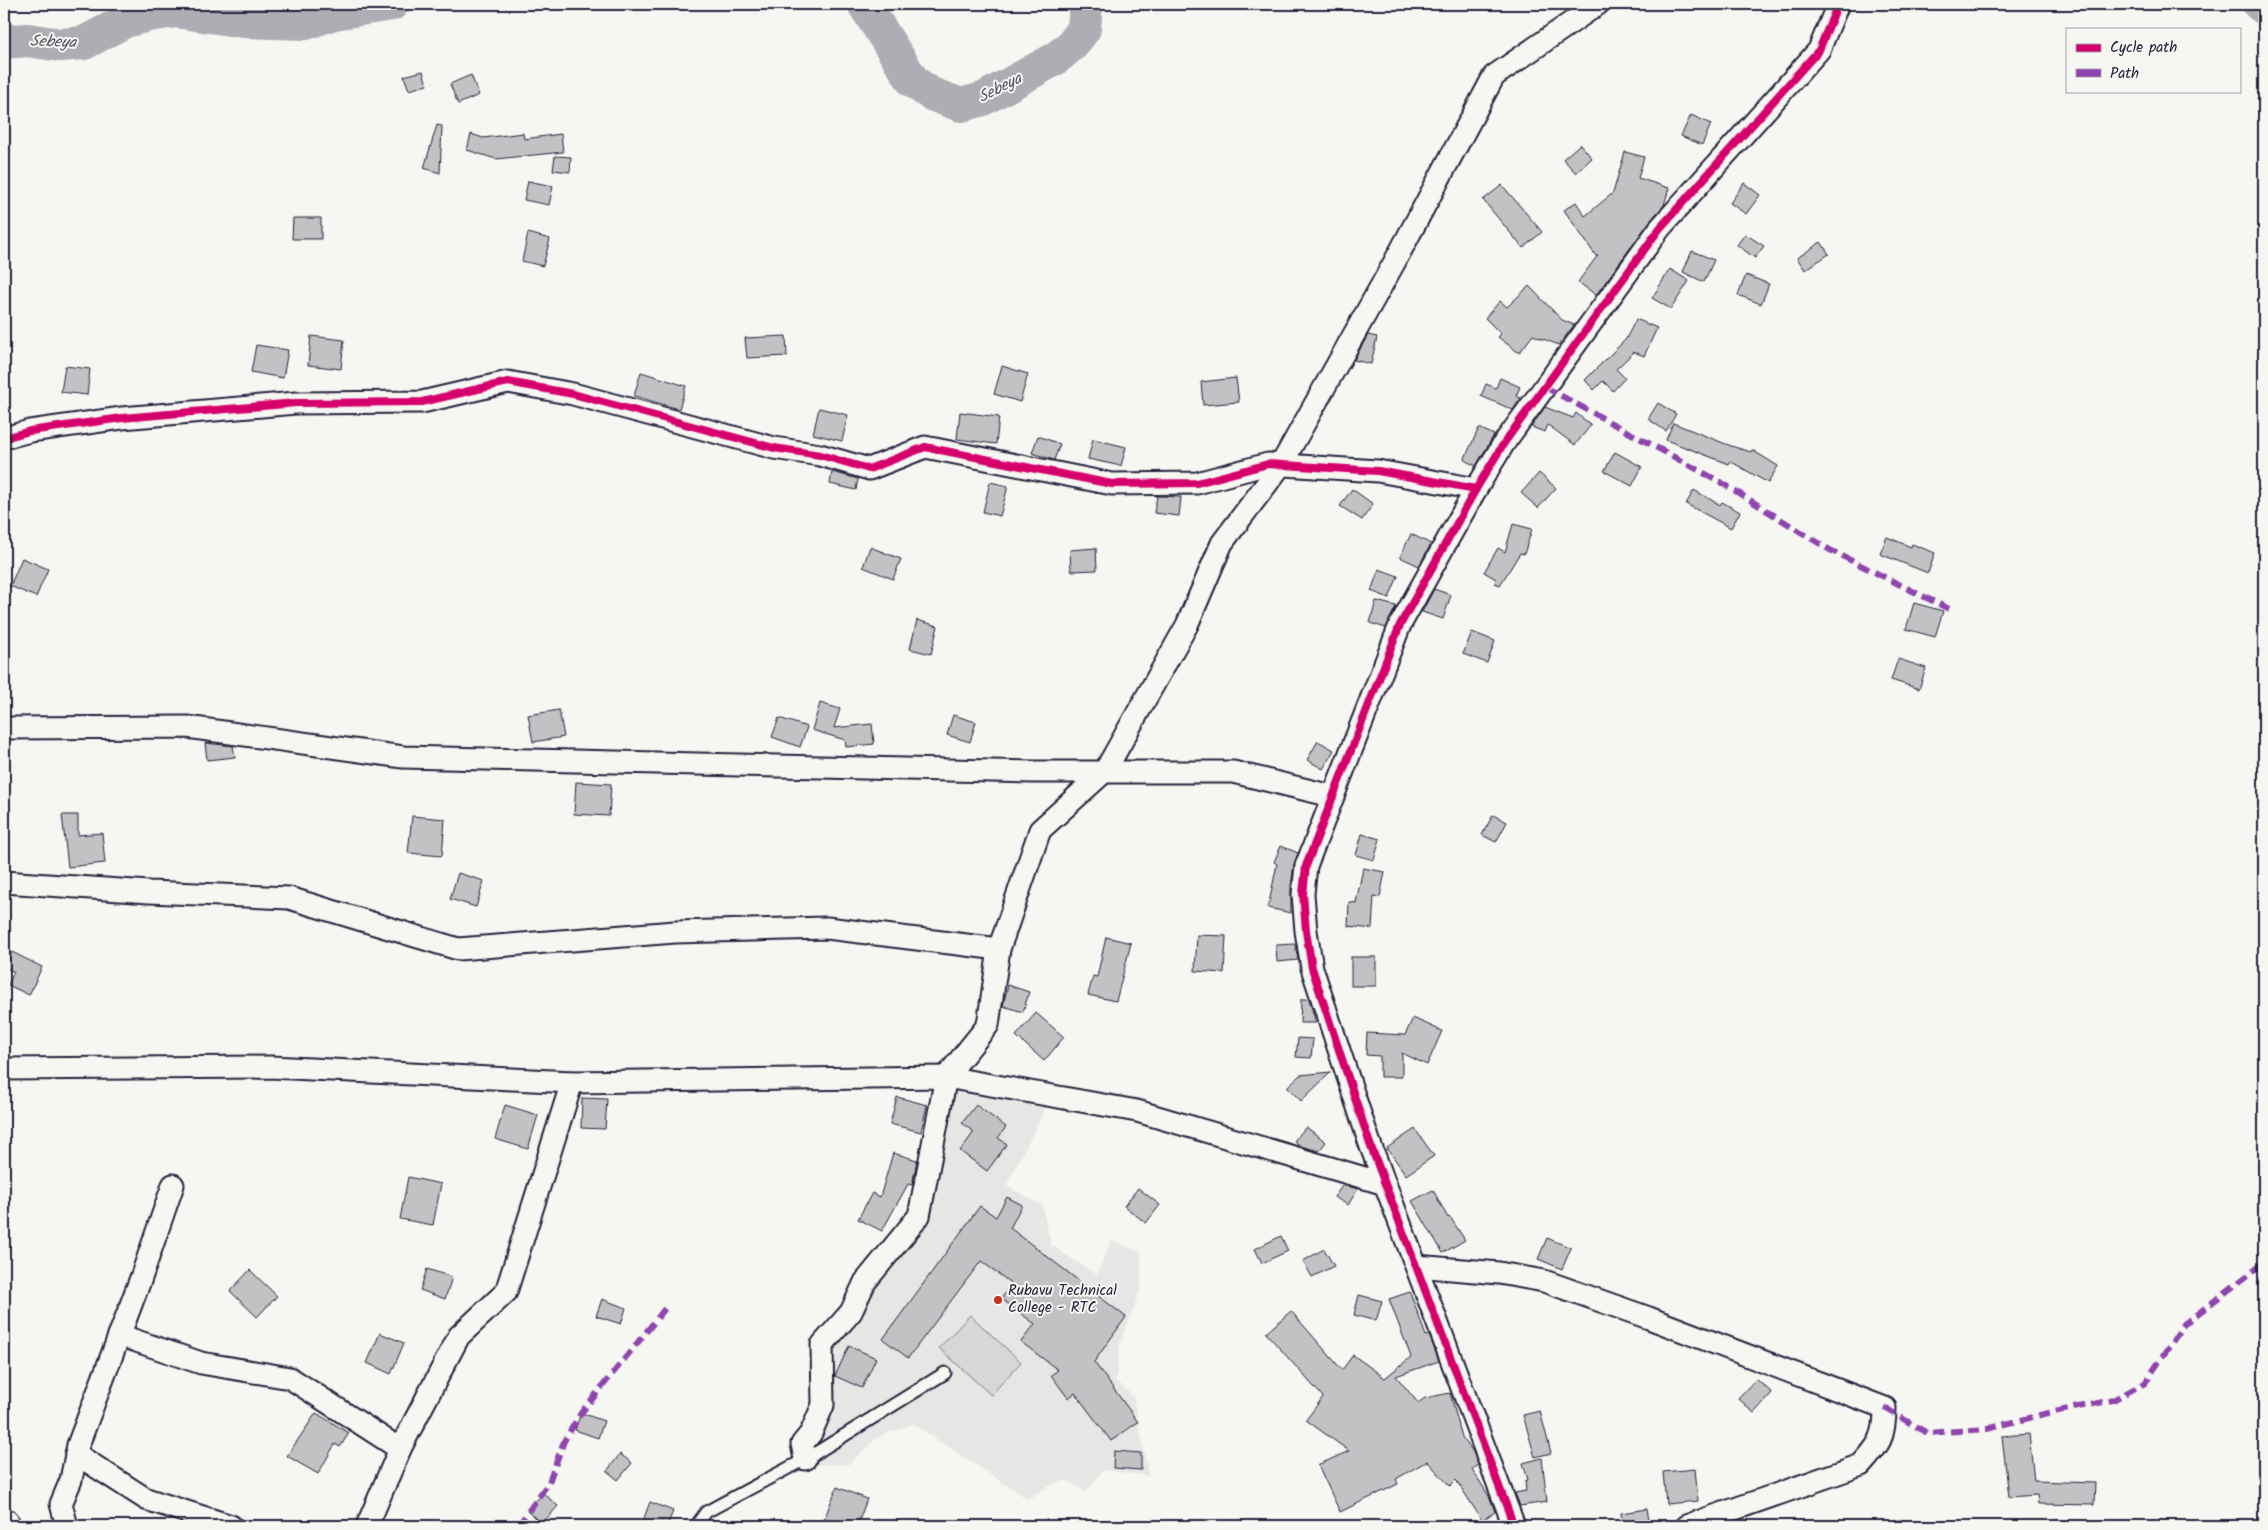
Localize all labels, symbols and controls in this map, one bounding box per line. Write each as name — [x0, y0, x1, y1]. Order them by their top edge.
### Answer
legend — [2066, 28, 2240, 92]
water label: Sebeya — [29, 29, 78, 55]
text: Cycle path — [2110, 36, 2177, 60]
text: Path — [2110, 62, 2139, 86]
water label: Sebeya — [974, 66, 1028, 110]
place label: Rubavu Technical College - RTC — [1008, 1279, 1117, 1320]
marker: Rubavu Technical College - RTC — [992, 1294, 1004, 1306]

